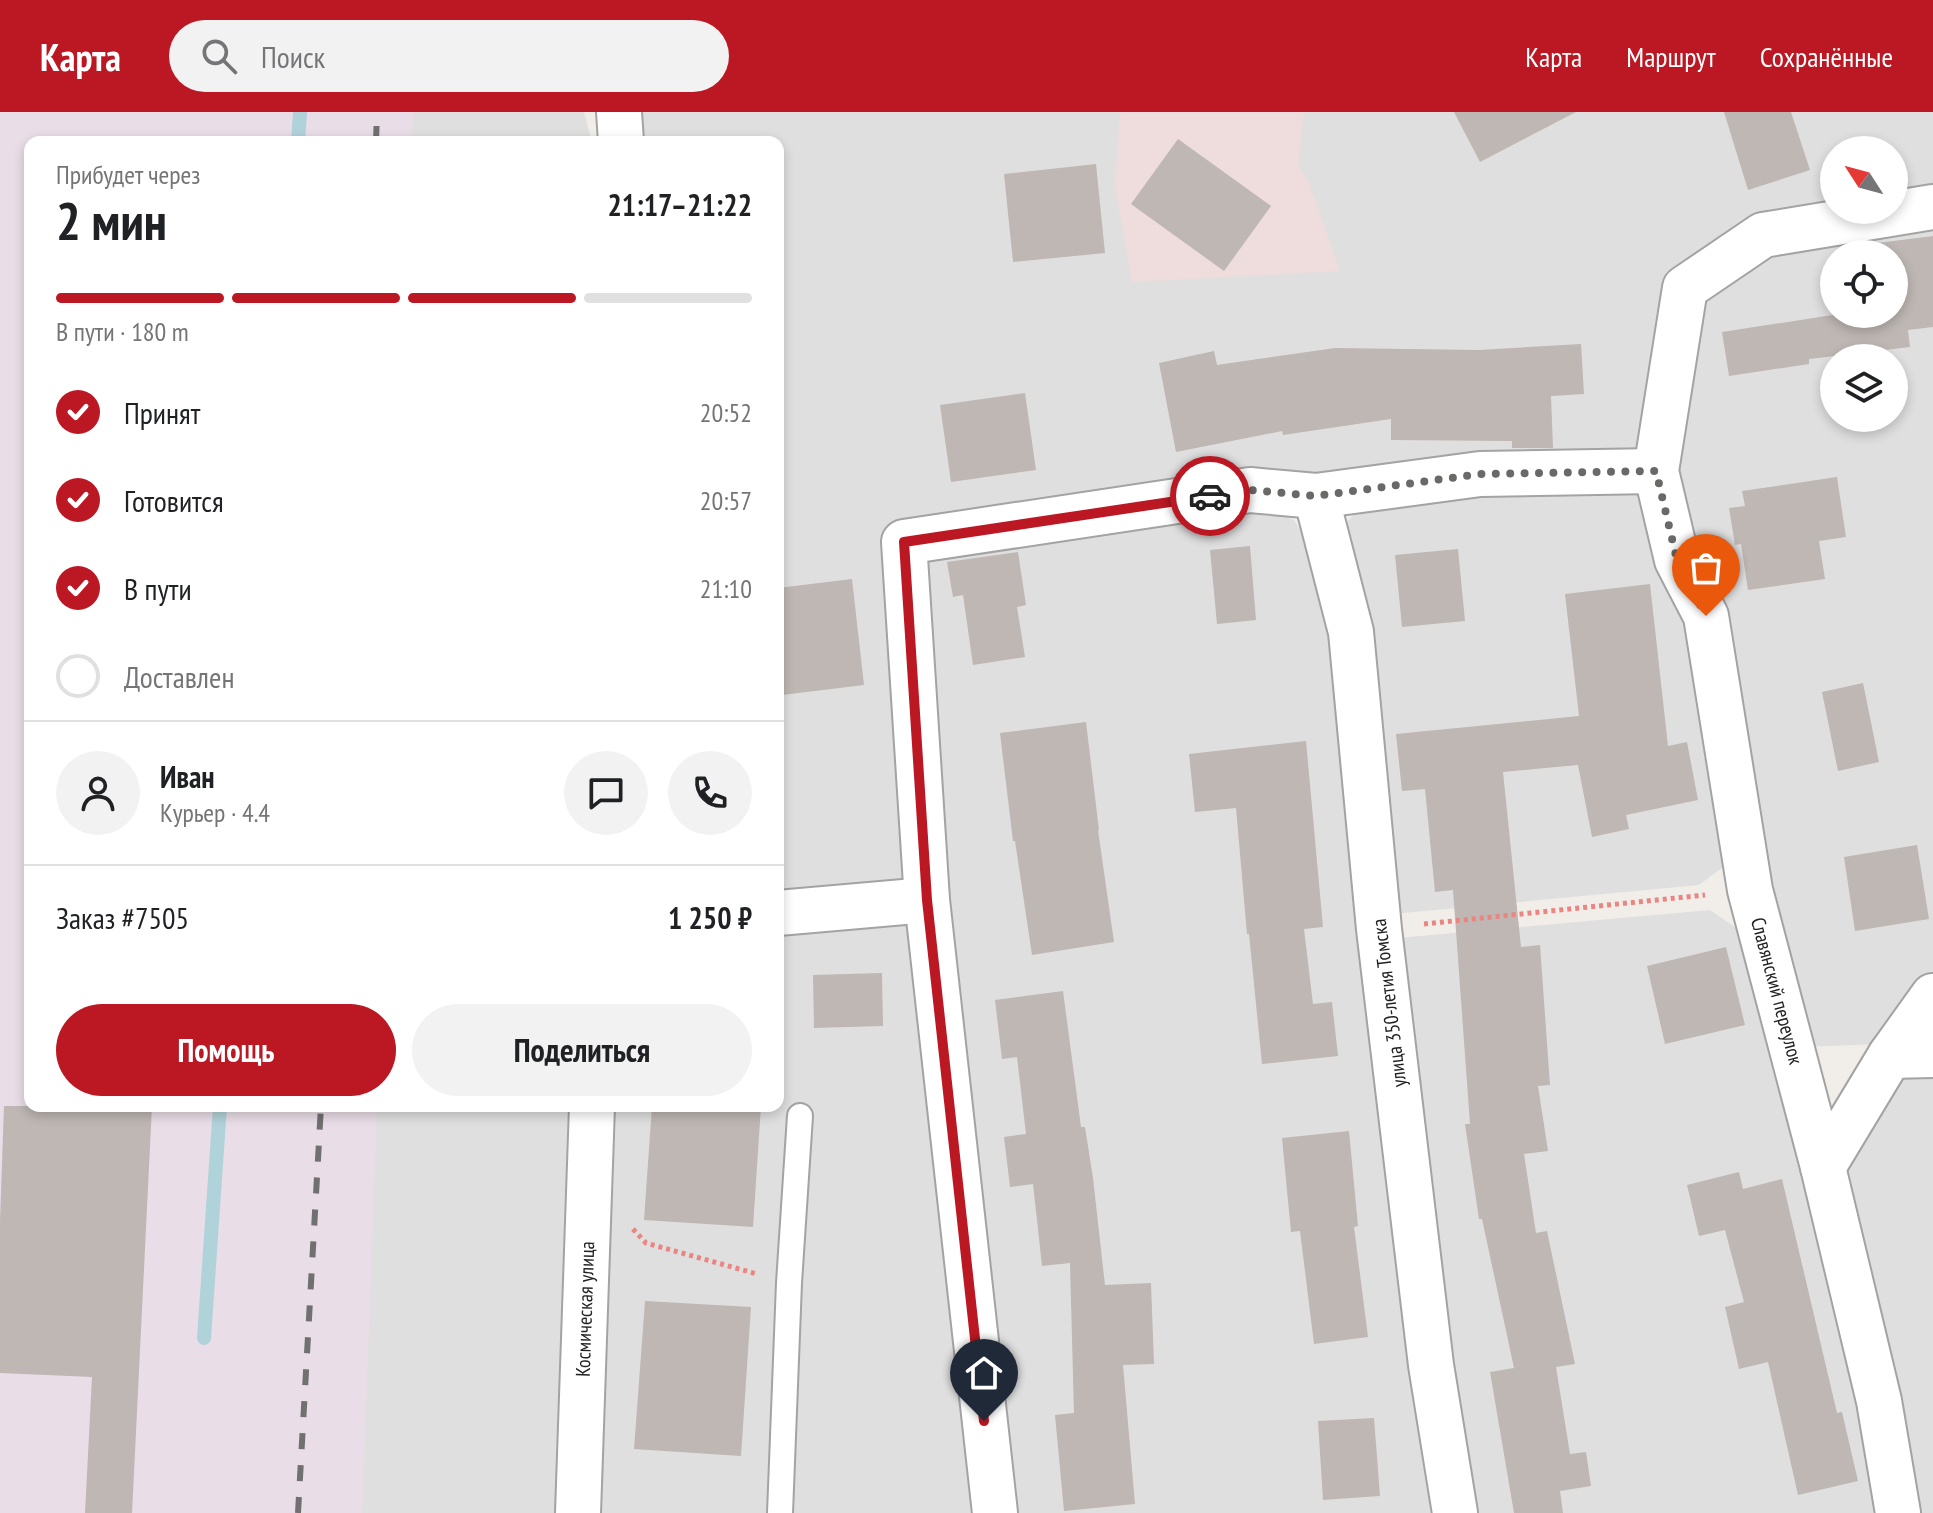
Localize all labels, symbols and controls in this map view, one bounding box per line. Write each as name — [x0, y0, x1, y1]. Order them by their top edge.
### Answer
search box — [169, 20, 729, 92]
text: Карта — [40, 32, 121, 81]
icon: search — [197, 34, 241, 78]
text: Поиск — [261, 37, 325, 76]
text: Карта — [1525, 38, 1582, 75]
text: Маршрут — [1626, 38, 1716, 75]
text: Сохранённые — [1760, 38, 1893, 75]
north arrow — [1820, 136, 1908, 224]
map controls — [1820, 136, 1908, 432]
text: Прибудет через — [56, 158, 200, 191]
text: 21:17–21:22 — [608, 185, 752, 224]
text: 2 мин — [56, 187, 167, 254]
button: locate — [1820, 240, 1908, 328]
text: В пути · 180 m — [56, 315, 189, 348]
button: layers — [1820, 344, 1908, 432]
icon: check — [56, 390, 100, 434]
text: Принят — [124, 393, 200, 432]
text: 20:52 — [700, 396, 752, 429]
courier — [1170, 456, 1250, 536]
icon: car — [1188, 474, 1232, 518]
icon: check — [56, 478, 100, 522]
text: Готовится — [124, 481, 224, 520]
text: 20:57 — [700, 484, 752, 517]
pin — [1672, 534, 1740, 616]
icon: bag — [1684, 546, 1728, 590]
icon: check — [56, 566, 100, 610]
text: В пути — [124, 569, 192, 608]
text: 21:10 — [700, 572, 752, 605]
text: Доставлен — [124, 657, 234, 696]
button: person — [56, 751, 140, 835]
button: chat — [564, 751, 648, 835]
button: phone — [668, 751, 752, 835]
text: Иван — [160, 757, 215, 796]
text: Курьер · 4.4 — [160, 796, 270, 829]
text: Заказ #7505 — [56, 898, 189, 937]
text: 1 250 ₽ — [668, 898, 752, 937]
street label: Славянский переулок — [1745, 915, 1809, 1068]
street label: улица 350-летия Томска — [1366, 917, 1412, 1089]
button: Помощь — [56, 1004, 396, 1096]
button: Поделиться — [412, 1004, 752, 1096]
street label: Космическая улица — [570, 1241, 600, 1377]
pin — [950, 1339, 1018, 1421]
icon: home — [962, 1351, 1006, 1395]

